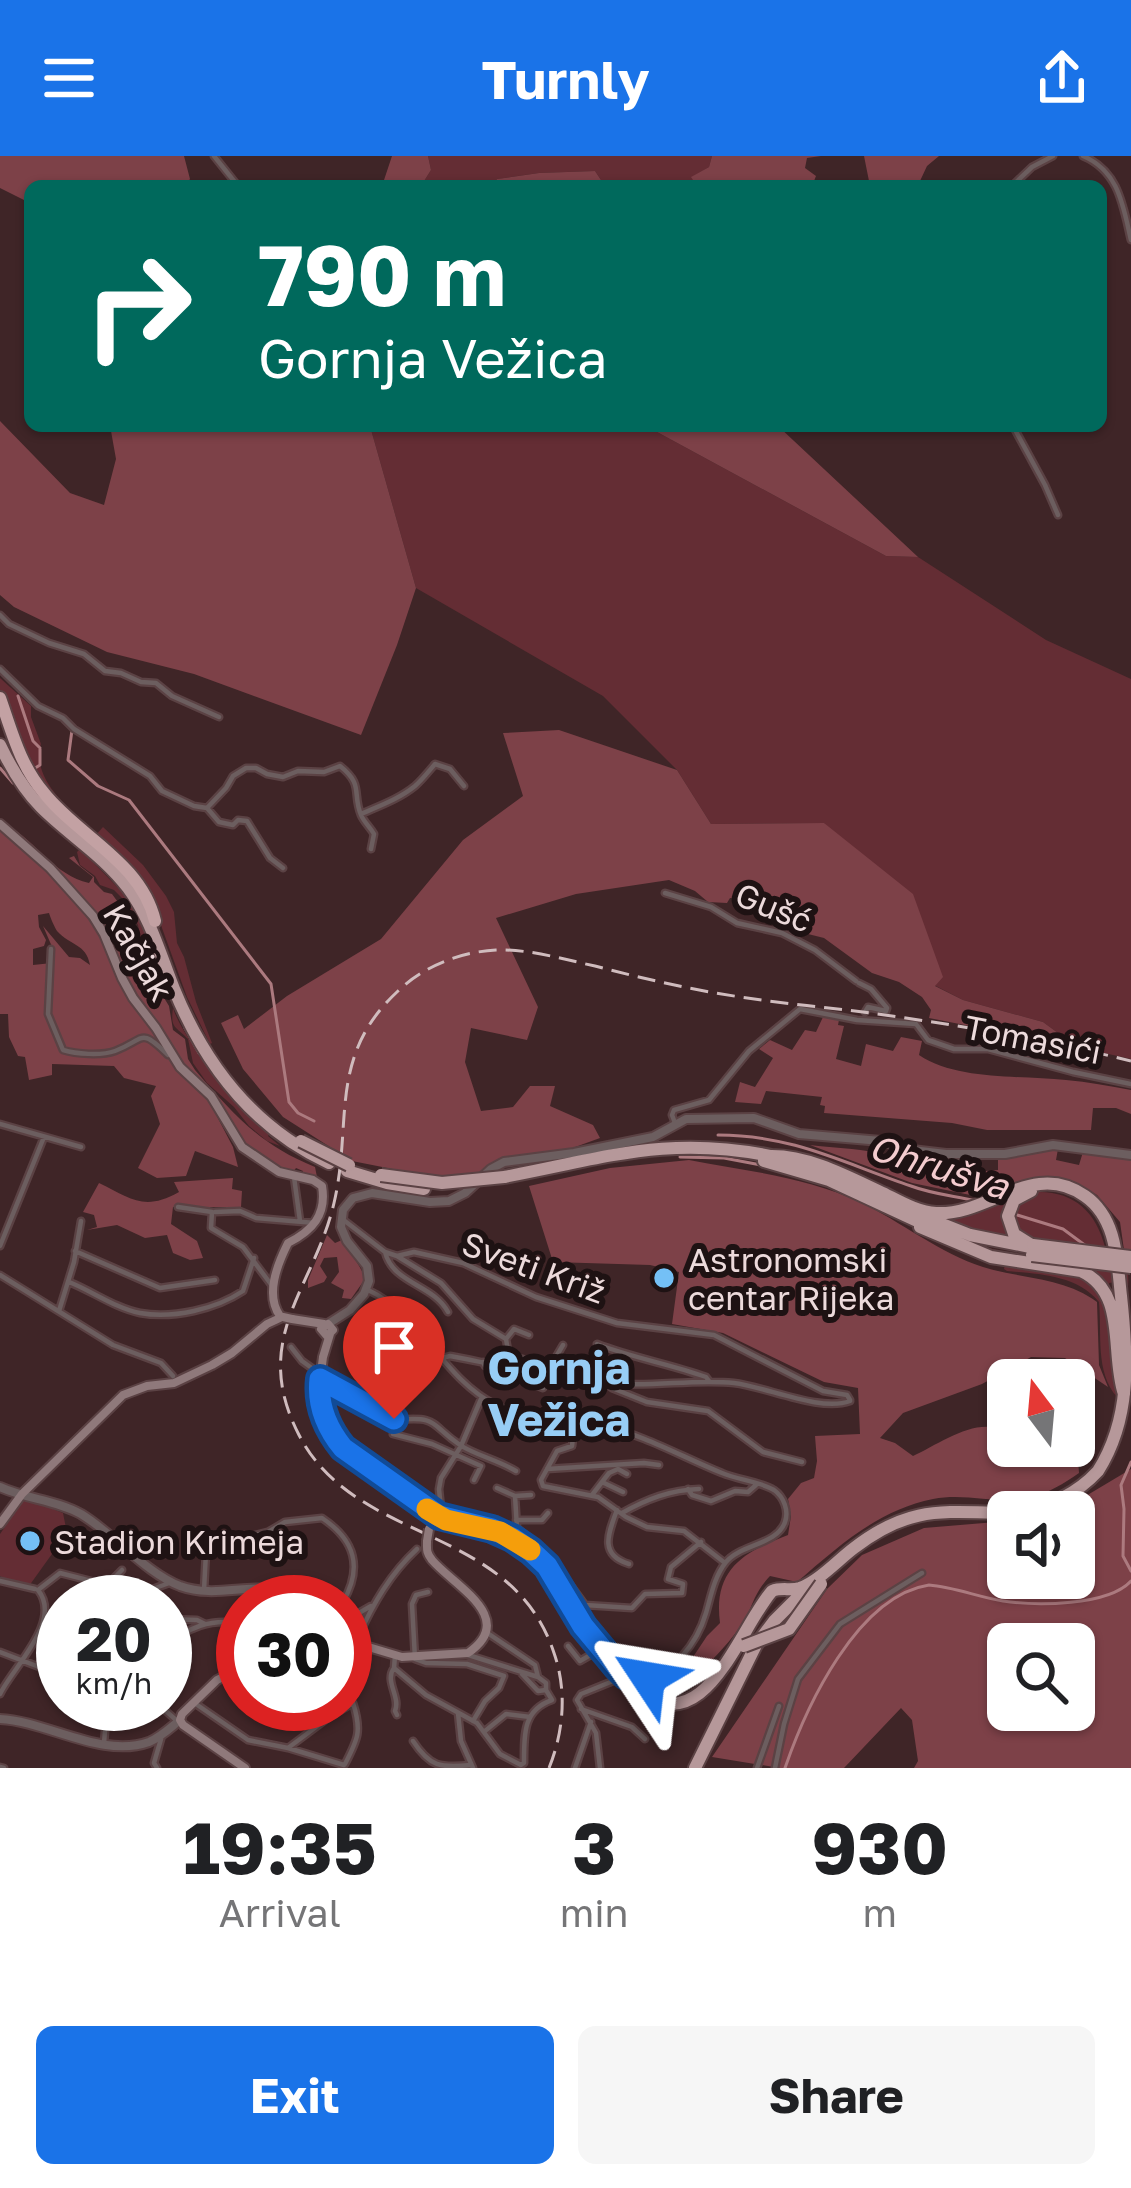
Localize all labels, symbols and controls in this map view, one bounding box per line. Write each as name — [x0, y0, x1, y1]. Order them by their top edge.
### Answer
icon: menu — [36, 45, 102, 111]
icon: share — [1029, 45, 1095, 111]
text: Turnly — [481, 46, 650, 111]
text: 790 m — [258, 224, 506, 324]
icon: right — [60, 228, 216, 384]
text: Gornja Vežica — [258, 325, 607, 390]
street label: Gušć — [730, 874, 818, 940]
street label: Kačjak — [96, 897, 182, 1007]
street label: Tomasići — [961, 1007, 1105, 1071]
water label: Ohrušva — [864, 1125, 1015, 1208]
street label: Sveti Križ — [457, 1223, 611, 1311]
place label: Astronomski centar Rijeka — [688, 1240, 894, 1317]
marker: Astronomski centar Rijeka — [651, 1265, 677, 1291]
pin — [343, 1296, 445, 1419]
icon: arrive — [361, 1314, 427, 1380]
district label: Gornja Vežica — [487, 1340, 631, 1446]
north arrow — [987, 1359, 1095, 1467]
map controls — [987, 1359, 1095, 1731]
button: sound — [987, 1491, 1095, 1599]
place label: Stadion Krimeja — [54, 1522, 304, 1561]
marker: Stadion Krimeja — [17, 1528, 43, 1554]
speed limit sign: 30 — [216, 1575, 372, 1731]
text: 20 — [76, 1602, 152, 1674]
position arrow — [585, 1615, 711, 1741]
button: search — [987, 1623, 1095, 1731]
text: km/h — [76, 1665, 152, 1701]
text: 19:35 — [183, 1803, 377, 1890]
text: 3 — [572, 1803, 616, 1890]
text: 930 — [812, 1803, 948, 1890]
text: Arrival — [219, 1889, 341, 1936]
text: min — [560, 1889, 629, 1936]
text: m — [863, 1889, 897, 1936]
button: Exit — [36, 2026, 554, 2164]
button: Share — [578, 2026, 1095, 2164]

